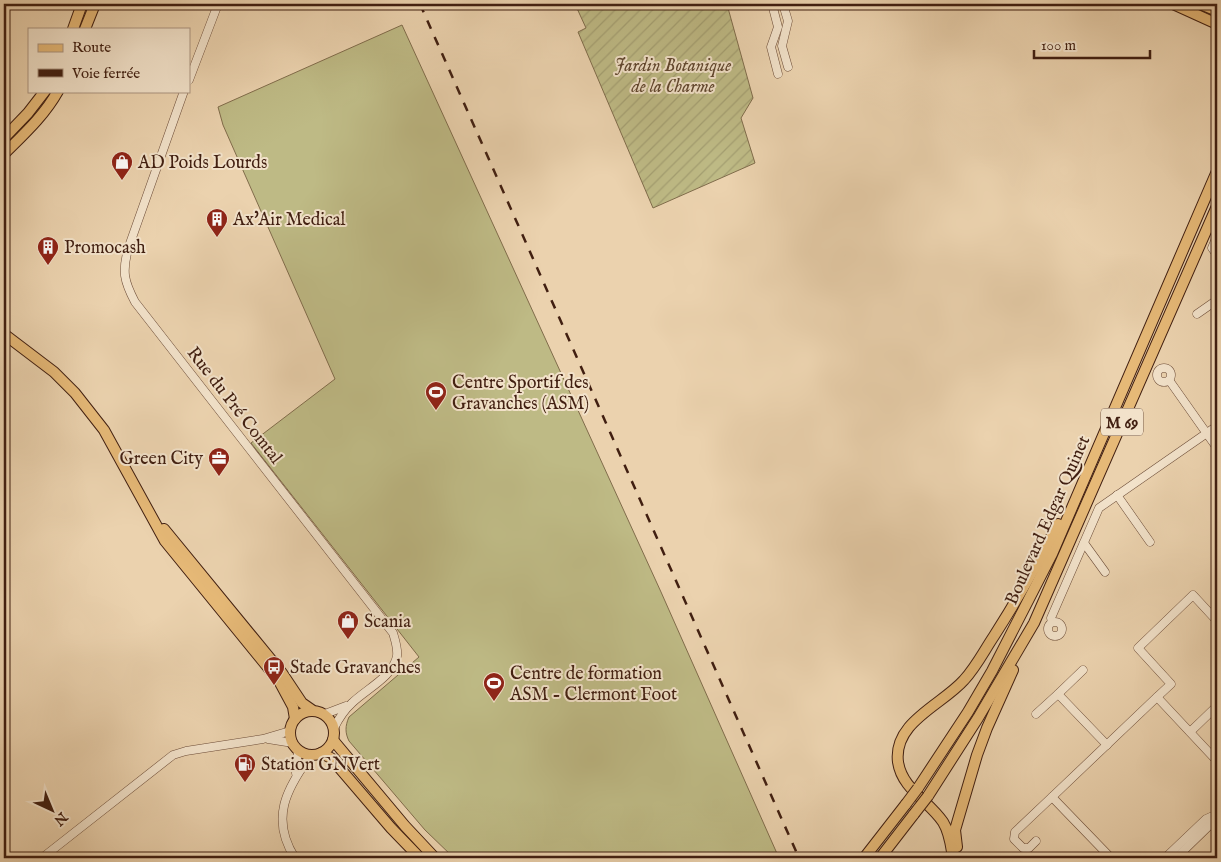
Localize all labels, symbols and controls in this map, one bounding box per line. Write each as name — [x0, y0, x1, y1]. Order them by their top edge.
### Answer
legend — [28, 28, 190, 92]
scale bar — [1034, 28, 1150, 60]
text: 100 m — [1041, 36, 1077, 55]
text: Route — [72, 38, 111, 57]
park label: Jardin Botanique de la Charme — [615, 55, 731, 99]
text: Voie ferrée — [71, 64, 140, 83]
shop icon: AD Poids Lourds — [110, 150, 134, 181]
place label: AD Poids Lourds — [137, 152, 267, 175]
building icon: Ax'Air Medical — [205, 207, 229, 238]
place label: Ax'Air Medical — [232, 209, 346, 232]
building icon: Promocash — [36, 235, 60, 266]
place label: Promocash — [64, 237, 146, 260]
street label: Rue du Pré Comtal — [181, 343, 287, 469]
place label: Centre Sportif des Gravanches (ASM) — [452, 372, 589, 416]
sports icon: Centre Sportif des Gravanches (ASM) — [424, 380, 448, 411]
road number: M 69 — [1101, 408, 1143, 436]
street label: Boulevard Edgar Quinet — [1001, 432, 1096, 609]
office icon: Green City — [207, 446, 231, 477]
place label: Green City — [119, 448, 203, 471]
shop icon: Scania — [336, 609, 360, 640]
place label: Scania — [364, 611, 411, 634]
bus stop icon: Stade Gravanches — [262, 655, 286, 686]
place label: Stade Gravanches — [290, 657, 421, 680]
place label: Centre de formation ASM - Clermont Foot — [509, 663, 677, 707]
sports icon: Centre de formation ASM - Clermont Foot — [482, 671, 506, 702]
fuel station icon: Station GNVert — [233, 752, 257, 783]
place label: Station GNVert — [261, 754, 380, 777]
north arrow — [28, 784, 78, 834]
text: N — [50, 807, 72, 829]

